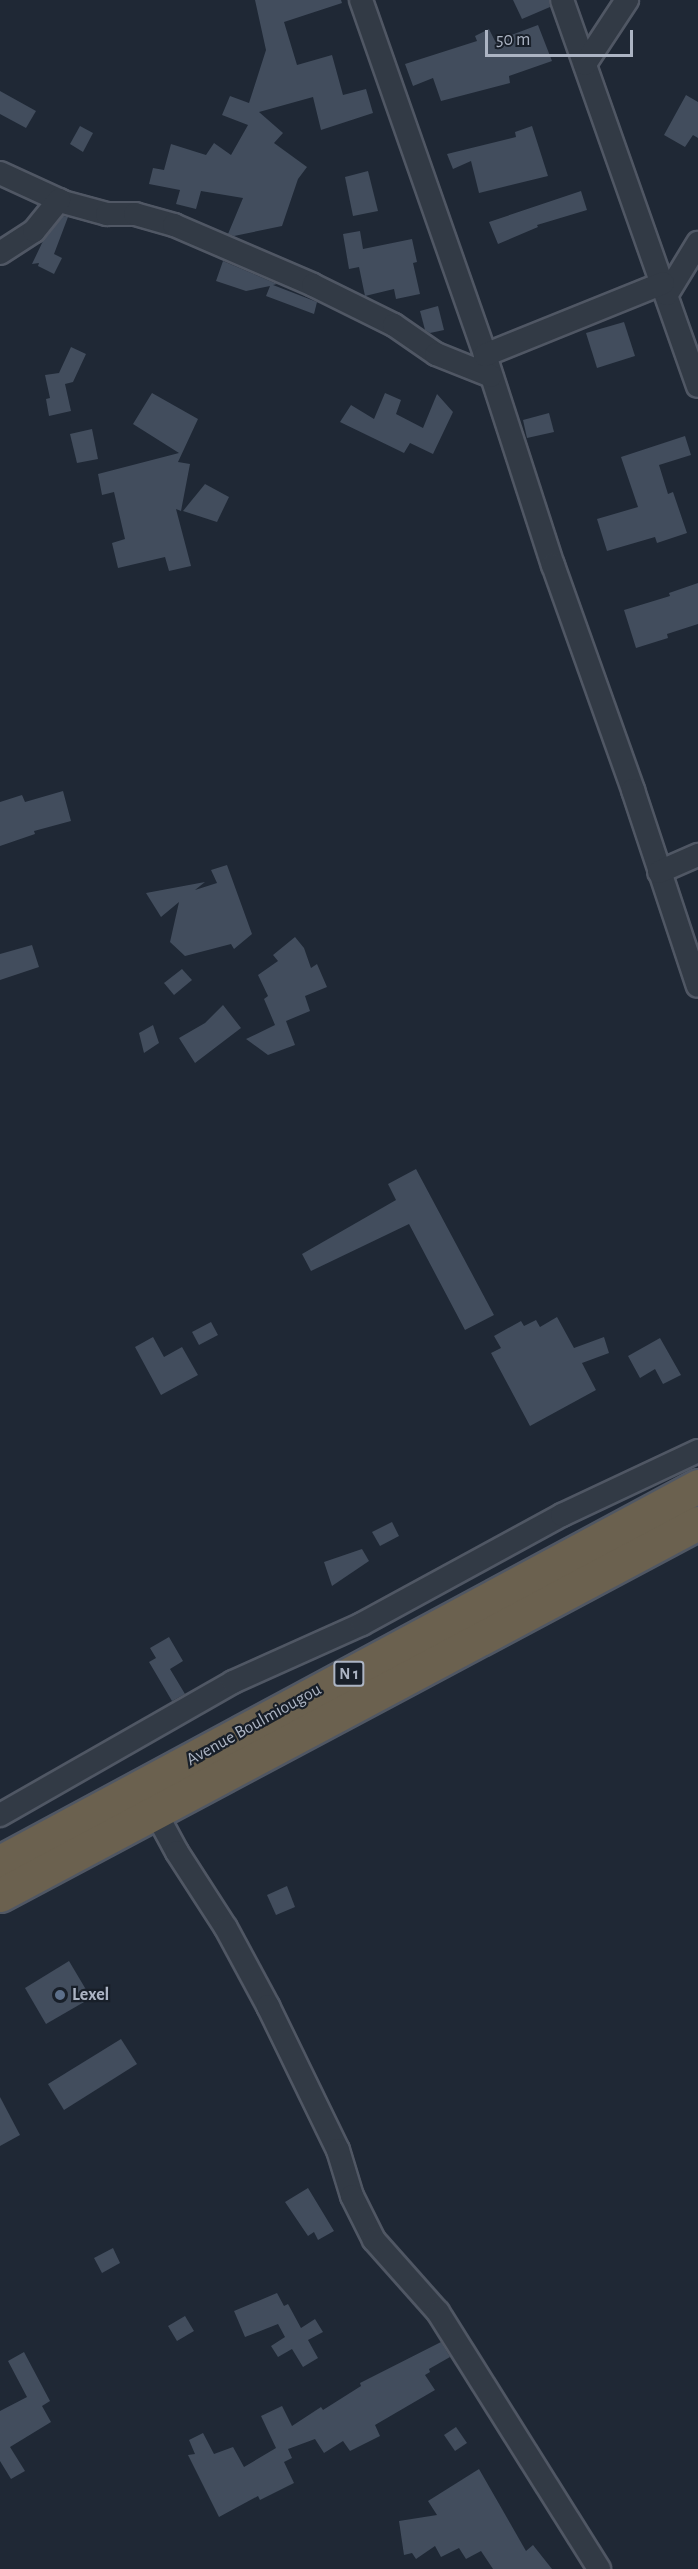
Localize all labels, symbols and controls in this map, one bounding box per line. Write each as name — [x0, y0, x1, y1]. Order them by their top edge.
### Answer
scale bar — [488, 18, 636, 56]
text: 50 m — [496, 31, 530, 49]
road number: N 1 — [332, 1661, 366, 1687]
street label: Avenue Boulmiougou — [183, 1679, 325, 1771]
place label: Lexel — [72, 1984, 109, 2006]
marker: Lexel — [53, 1988, 67, 2002]

